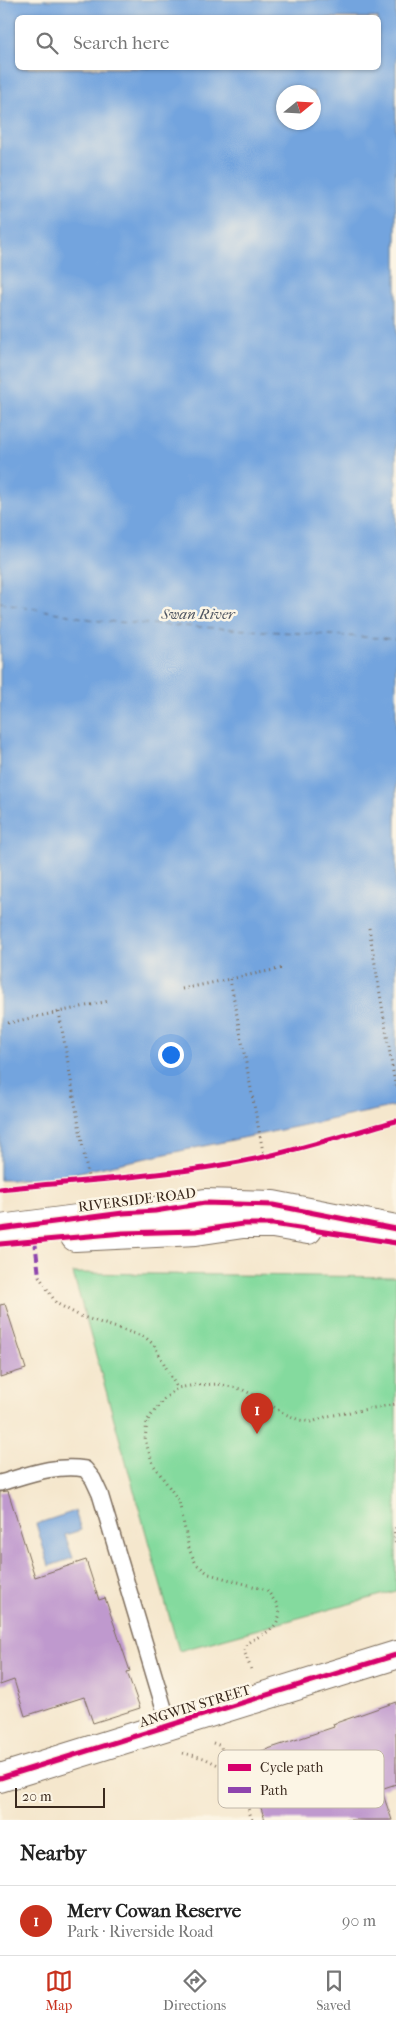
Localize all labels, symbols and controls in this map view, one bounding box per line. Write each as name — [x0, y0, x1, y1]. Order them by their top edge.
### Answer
search box — [15, 15, 381, 70]
icon: search — [33, 29, 61, 57]
text: Search here — [73, 32, 169, 54]
north arrow — [276, 85, 321, 130]
water label: Swan River — [160, 605, 236, 623]
your location — [158, 1042, 184, 1068]
street label: RIVERSIDE ROAD — [77, 1184, 197, 1216]
pin: 1 — [241, 1393, 273, 1434]
street label: ANGWIN STREET — [136, 1681, 253, 1731]
legend — [218, 1750, 384, 1808]
text: Cycle path — [260, 1759, 324, 1776]
text: Path — [260, 1782, 288, 1799]
scale bar — [15, 1785, 105, 1808]
text: 20 m — [22, 1788, 52, 1805]
text: Nearby — [20, 1841, 86, 1865]
text: Merv Cowan Reserve — [67, 1900, 241, 1922]
text: 1 — [33, 1911, 39, 1930]
text: 90 m — [342, 1911, 376, 1930]
text: Park · Riverside Road — [67, 1922, 214, 1941]
tab: Map — [45, 1967, 73, 2014]
tab: Directions — [163, 1967, 226, 2014]
tab: Saved — [316, 1967, 351, 2014]

